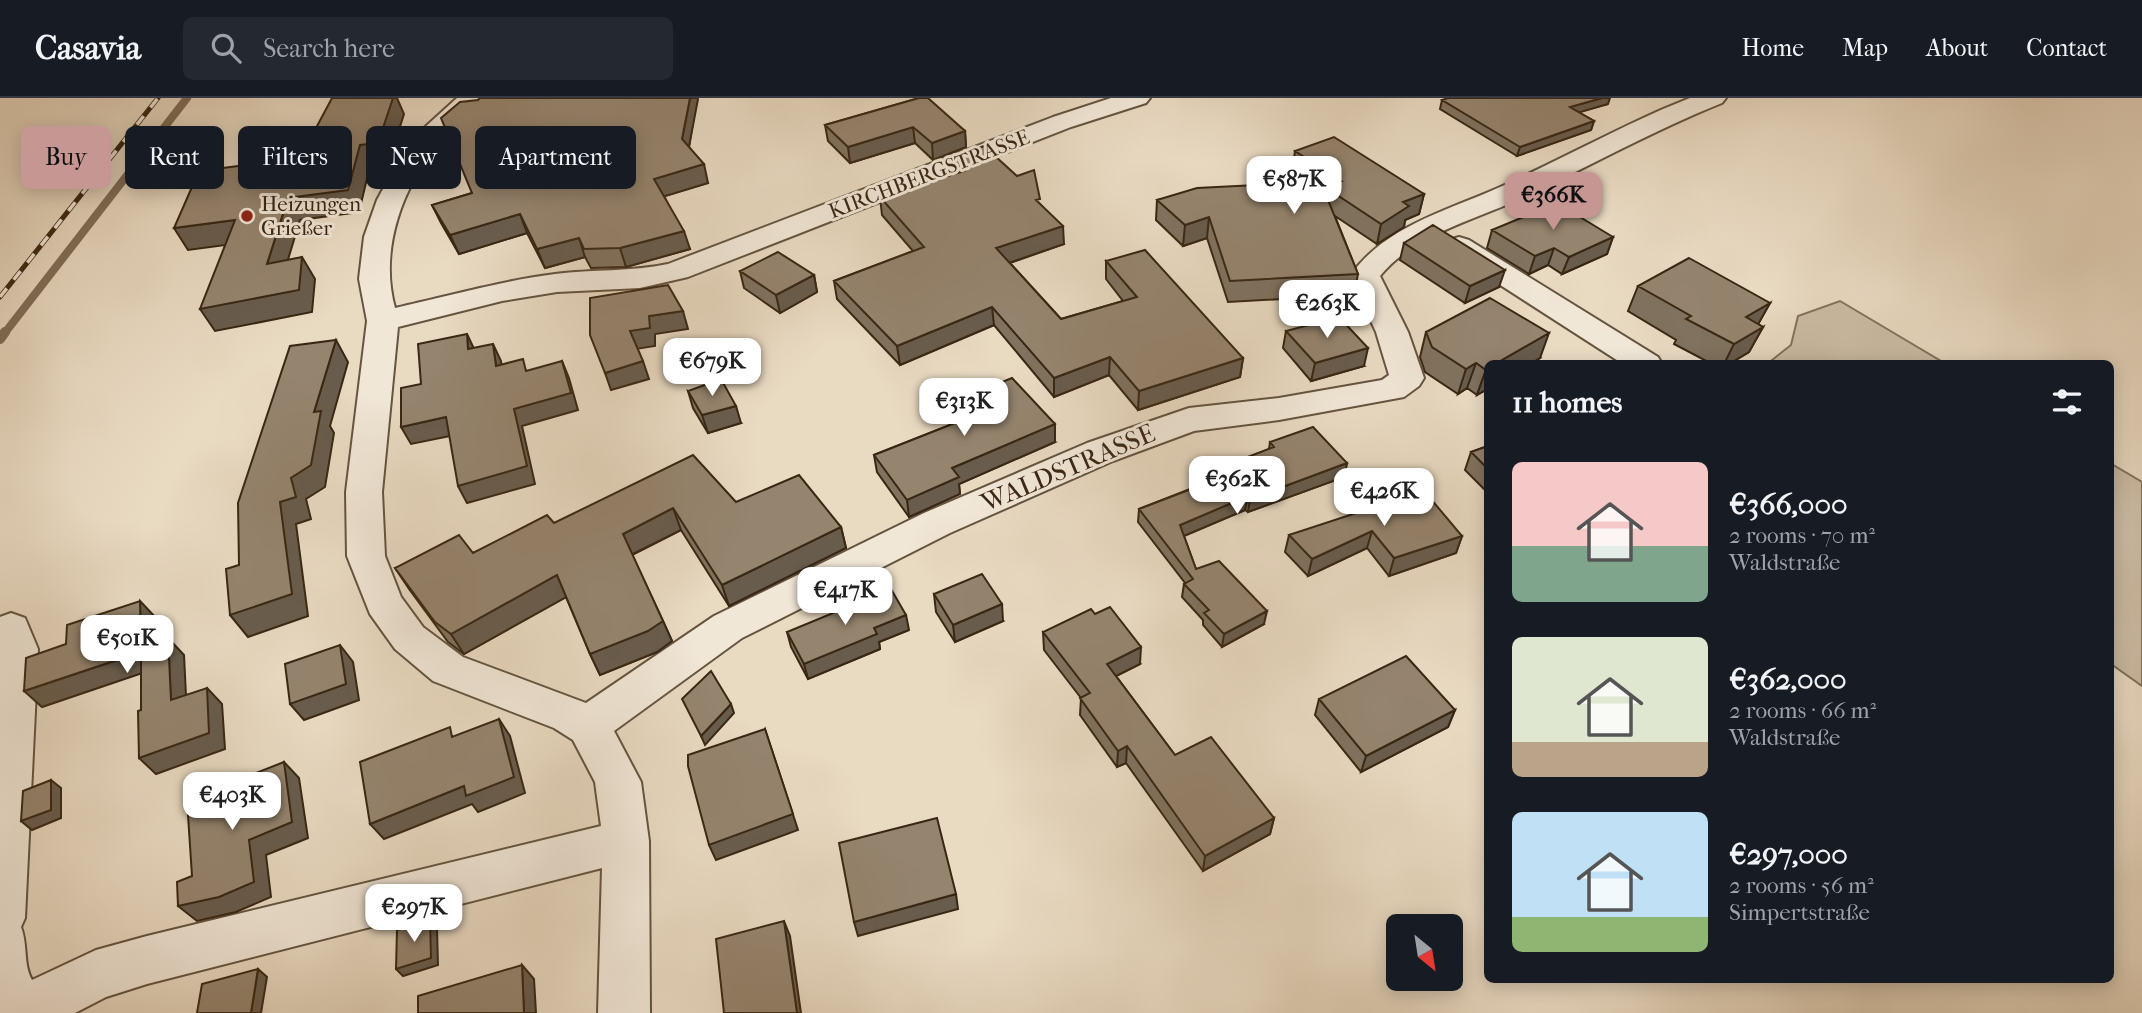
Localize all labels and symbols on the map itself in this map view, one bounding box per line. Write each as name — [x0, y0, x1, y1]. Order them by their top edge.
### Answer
street label: KIRCHBERGSTRASSE — [825, 125, 1033, 223]
pin: €587K — [1245, 156, 1343, 216]
pin: €366K — [1504, 172, 1602, 232]
place label: Heizungen Grießer — [261, 192, 361, 240]
marker: Heizungen Grießer — [239, 208, 255, 224]
pin: €263K — [1278, 280, 1376, 340]
pin: €679K — [663, 338, 761, 398]
pin: €313K — [915, 378, 1013, 438]
street label: WALDSTRASSE — [976, 417, 1160, 519]
pin: €362K — [1188, 456, 1286, 516]
pin: €426K — [1335, 468, 1433, 528]
pin: €417K — [796, 568, 894, 627]
pin: €501K — [78, 616, 176, 675]
pin: €403K — [183, 772, 281, 832]
pin: €297K — [365, 884, 463, 944]
north arrow — [1386, 914, 1463, 990]

